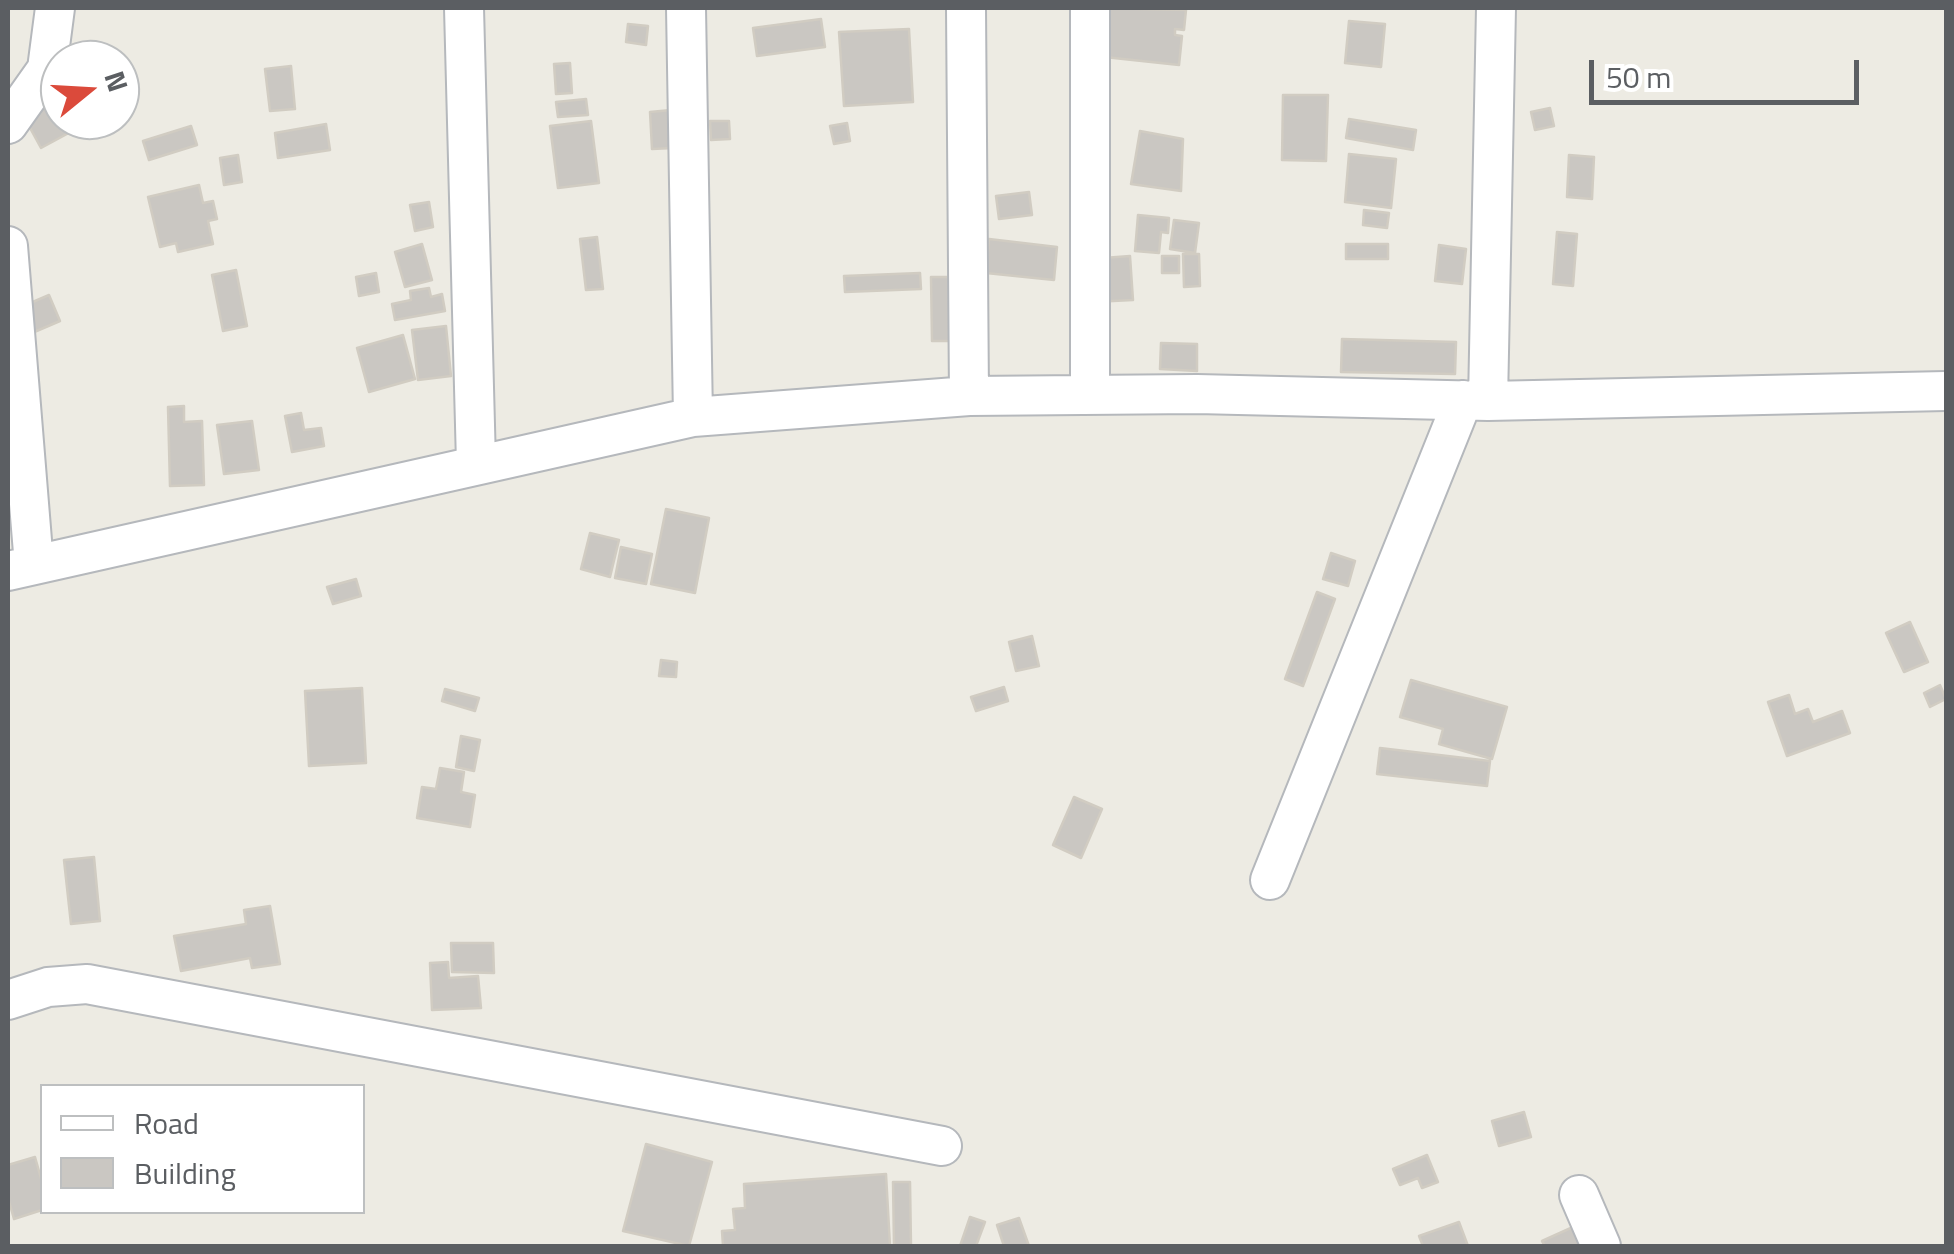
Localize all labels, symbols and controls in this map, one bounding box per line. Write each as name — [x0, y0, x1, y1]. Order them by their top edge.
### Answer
north arrow — [40, 40, 140, 140]
scale bar — [1594, 40, 1864, 102]
text: 50 m — [1606, 54, 1671, 100]
text: N — [94, 65, 141, 97]
legend — [40, 1084, 365, 1214]
text: Road — [134, 1100, 199, 1146]
text: Building — [134, 1150, 236, 1196]

